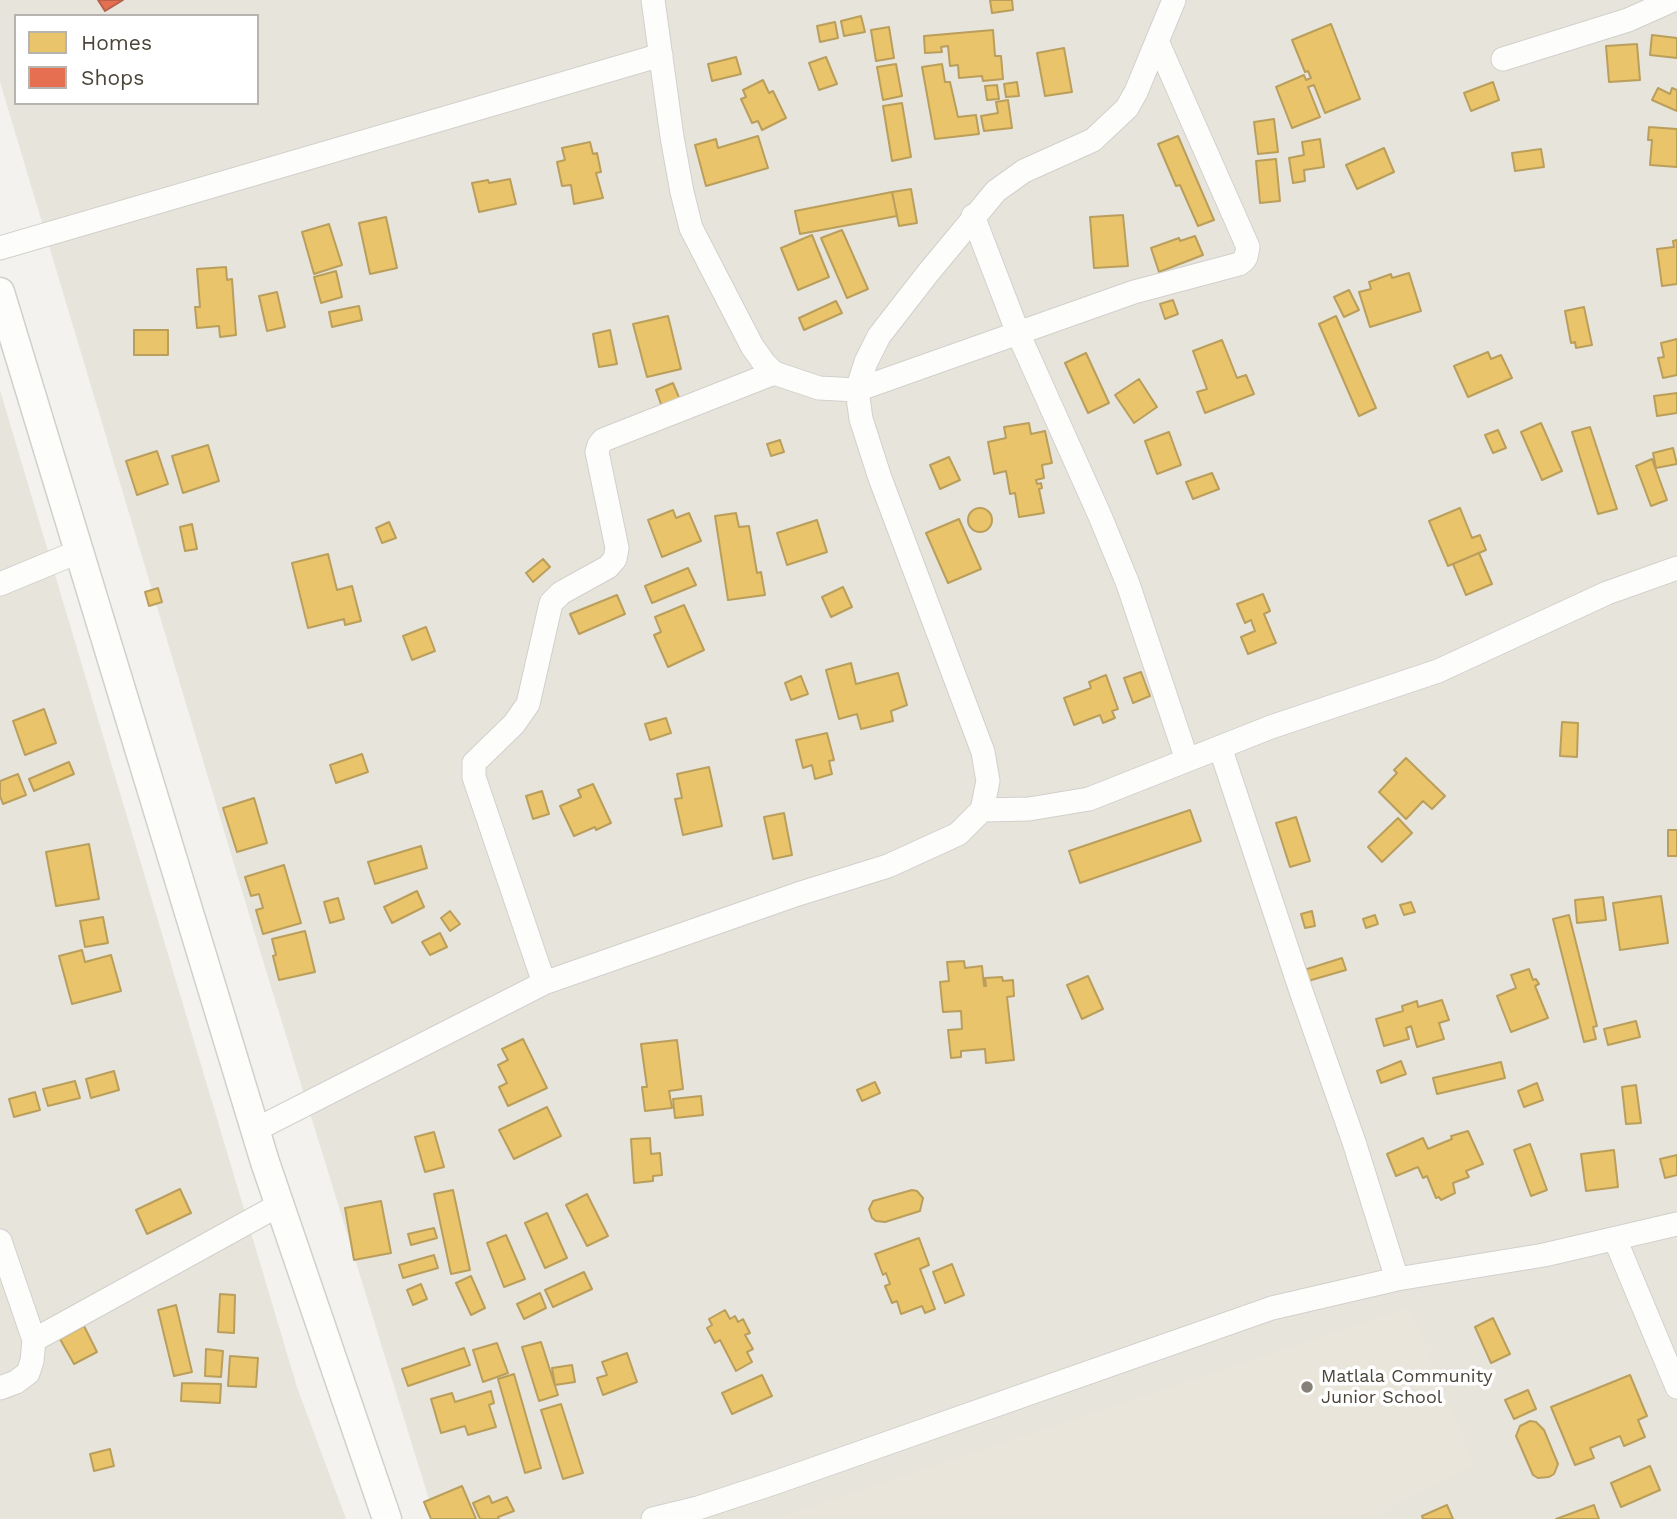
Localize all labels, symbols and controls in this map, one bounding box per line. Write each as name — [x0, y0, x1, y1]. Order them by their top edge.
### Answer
legend — [14, 14, 259, 105]
text: Homes — [81, 30, 152, 55]
text: Shops — [81, 65, 144, 90]
place label: Matlala Community Junior School — [1321, 1366, 1492, 1408]
marker: Matlala Community Junior School — [1299, 1379, 1315, 1395]

